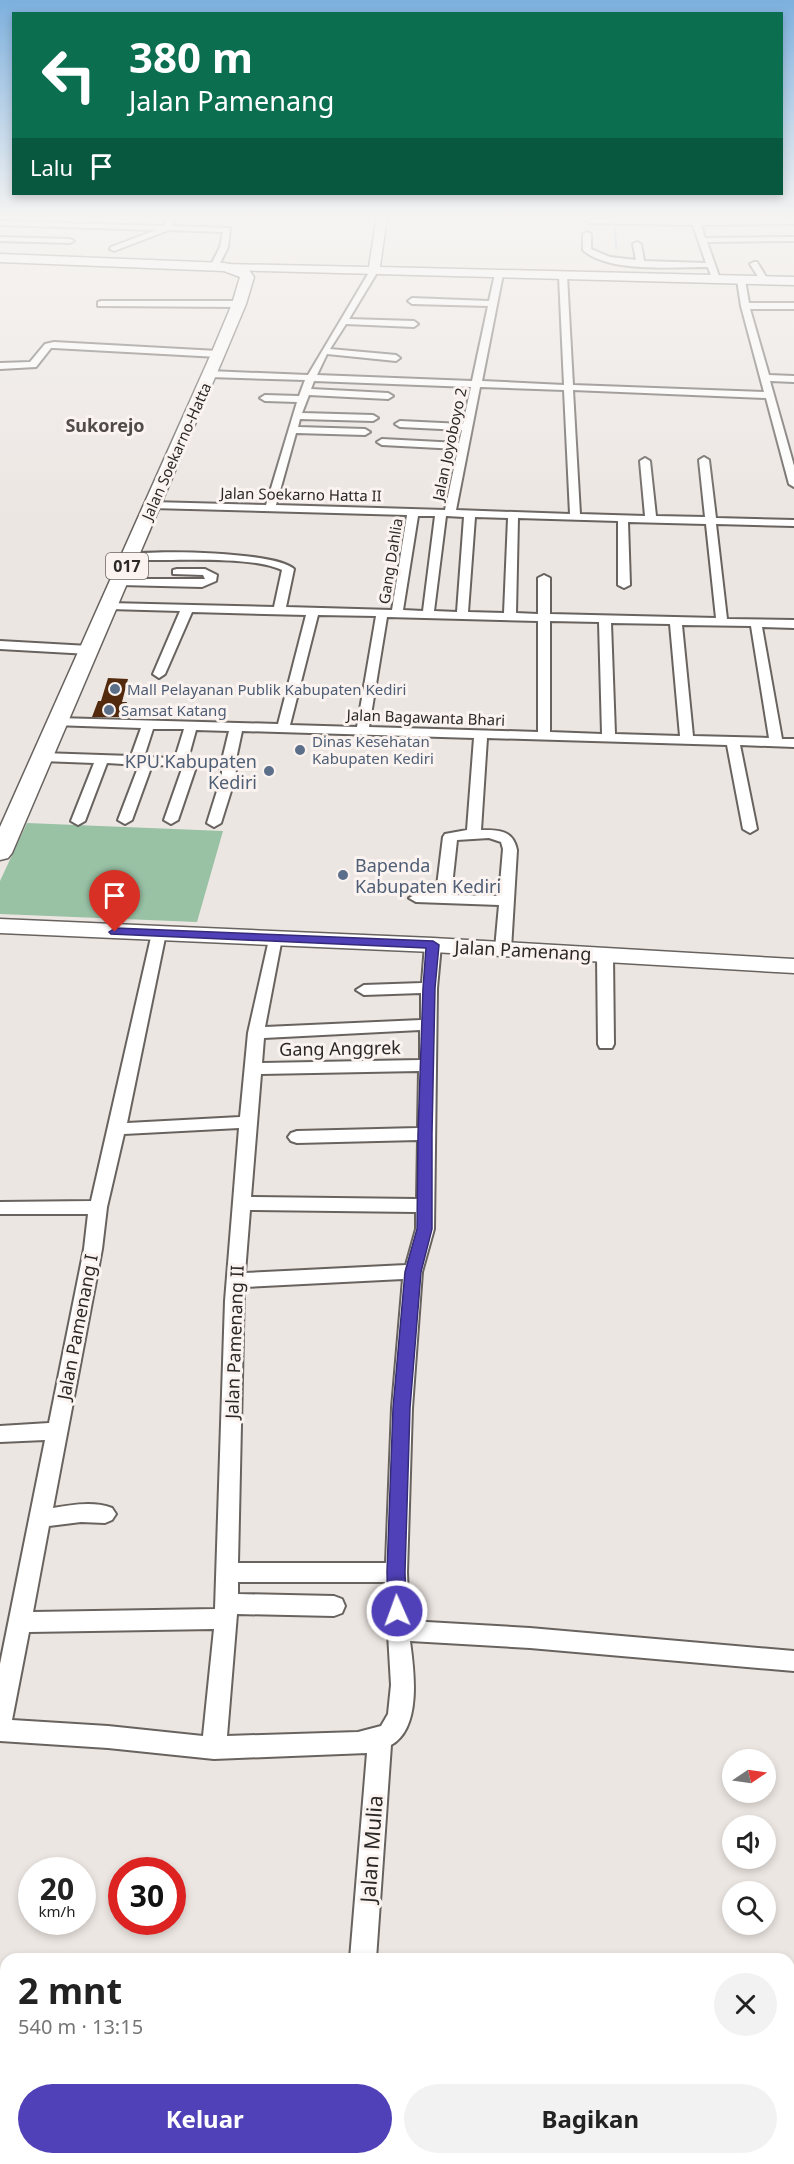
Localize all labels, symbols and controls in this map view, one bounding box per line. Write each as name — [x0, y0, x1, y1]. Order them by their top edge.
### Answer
text: 380 m — [129, 28, 253, 85]
icon: left — [30, 36, 108, 114]
text: Jalan Pamenang — [129, 82, 334, 119]
icon: arrive — [85, 150, 118, 183]
text: Lalu — [30, 152, 73, 182]
street label: Jalan Soekarno-Hatta — [136, 379, 215, 525]
street label: Jalan Joyoboyo 2 — [427, 386, 471, 504]
district label: Sukorejo — [65, 413, 145, 437]
street label: Jalan Soekarno Hatta II — [218, 483, 382, 505]
street label: Gang Dahlia — [373, 517, 407, 605]
road number: 017 — [106, 553, 148, 579]
place label: Mall Pelayanan Publik Kabupaten Kediri — [127, 679, 406, 699]
marker: Mall Pelayanan Publik Kabupaten Kediri — [108, 682, 122, 696]
place label: Samsat Katang — [121, 700, 227, 720]
marker: Samsat Katang — [102, 703, 116, 717]
street label: Jalan Bagawanta Bhari — [344, 704, 506, 730]
place label: Dinas Kesehatan Kabupaten Kediri — [312, 731, 434, 768]
marker: Dinas Kesehatan Kabupaten Kediri — [293, 743, 307, 757]
place label: KPU Kabupaten Kediri — [125, 749, 257, 794]
marker: KPU Kabupaten Kediri — [262, 764, 276, 778]
place label: Bapenda Kabupaten Kediri — [355, 853, 501, 898]
marker: Bapenda Kabupaten Kediri — [336, 868, 350, 882]
pin — [89, 870, 140, 932]
icon: arrive — [98, 879, 131, 912]
street label: Jalan Pamenang — [452, 934, 592, 966]
street label: Gang Anggrek — [279, 1035, 401, 1061]
street label: Jalan Pamenang I — [51, 1252, 103, 1404]
street label: Jalan Pamenang II — [219, 1265, 249, 1421]
position arrow — [365, 1579, 429, 1643]
north arrow — [722, 1749, 776, 1803]
map controls — [722, 1749, 776, 1935]
street label: Jalan Mulia — [353, 1794, 389, 1906]
button: sound — [722, 1815, 776, 1869]
speed limit sign: 30 — [108, 1857, 186, 1935]
text: 20 — [40, 1868, 74, 1909]
button: search — [722, 1881, 776, 1935]
text: km/h — [39, 1901, 75, 1921]
text: 2 mnt — [18, 1966, 122, 2015]
button: close — [714, 1973, 777, 2036]
text: 540 m · 13:15 — [18, 2013, 143, 2040]
button: Keluar — [18, 2084, 392, 2153]
button: Bagikan — [404, 2084, 777, 2153]

